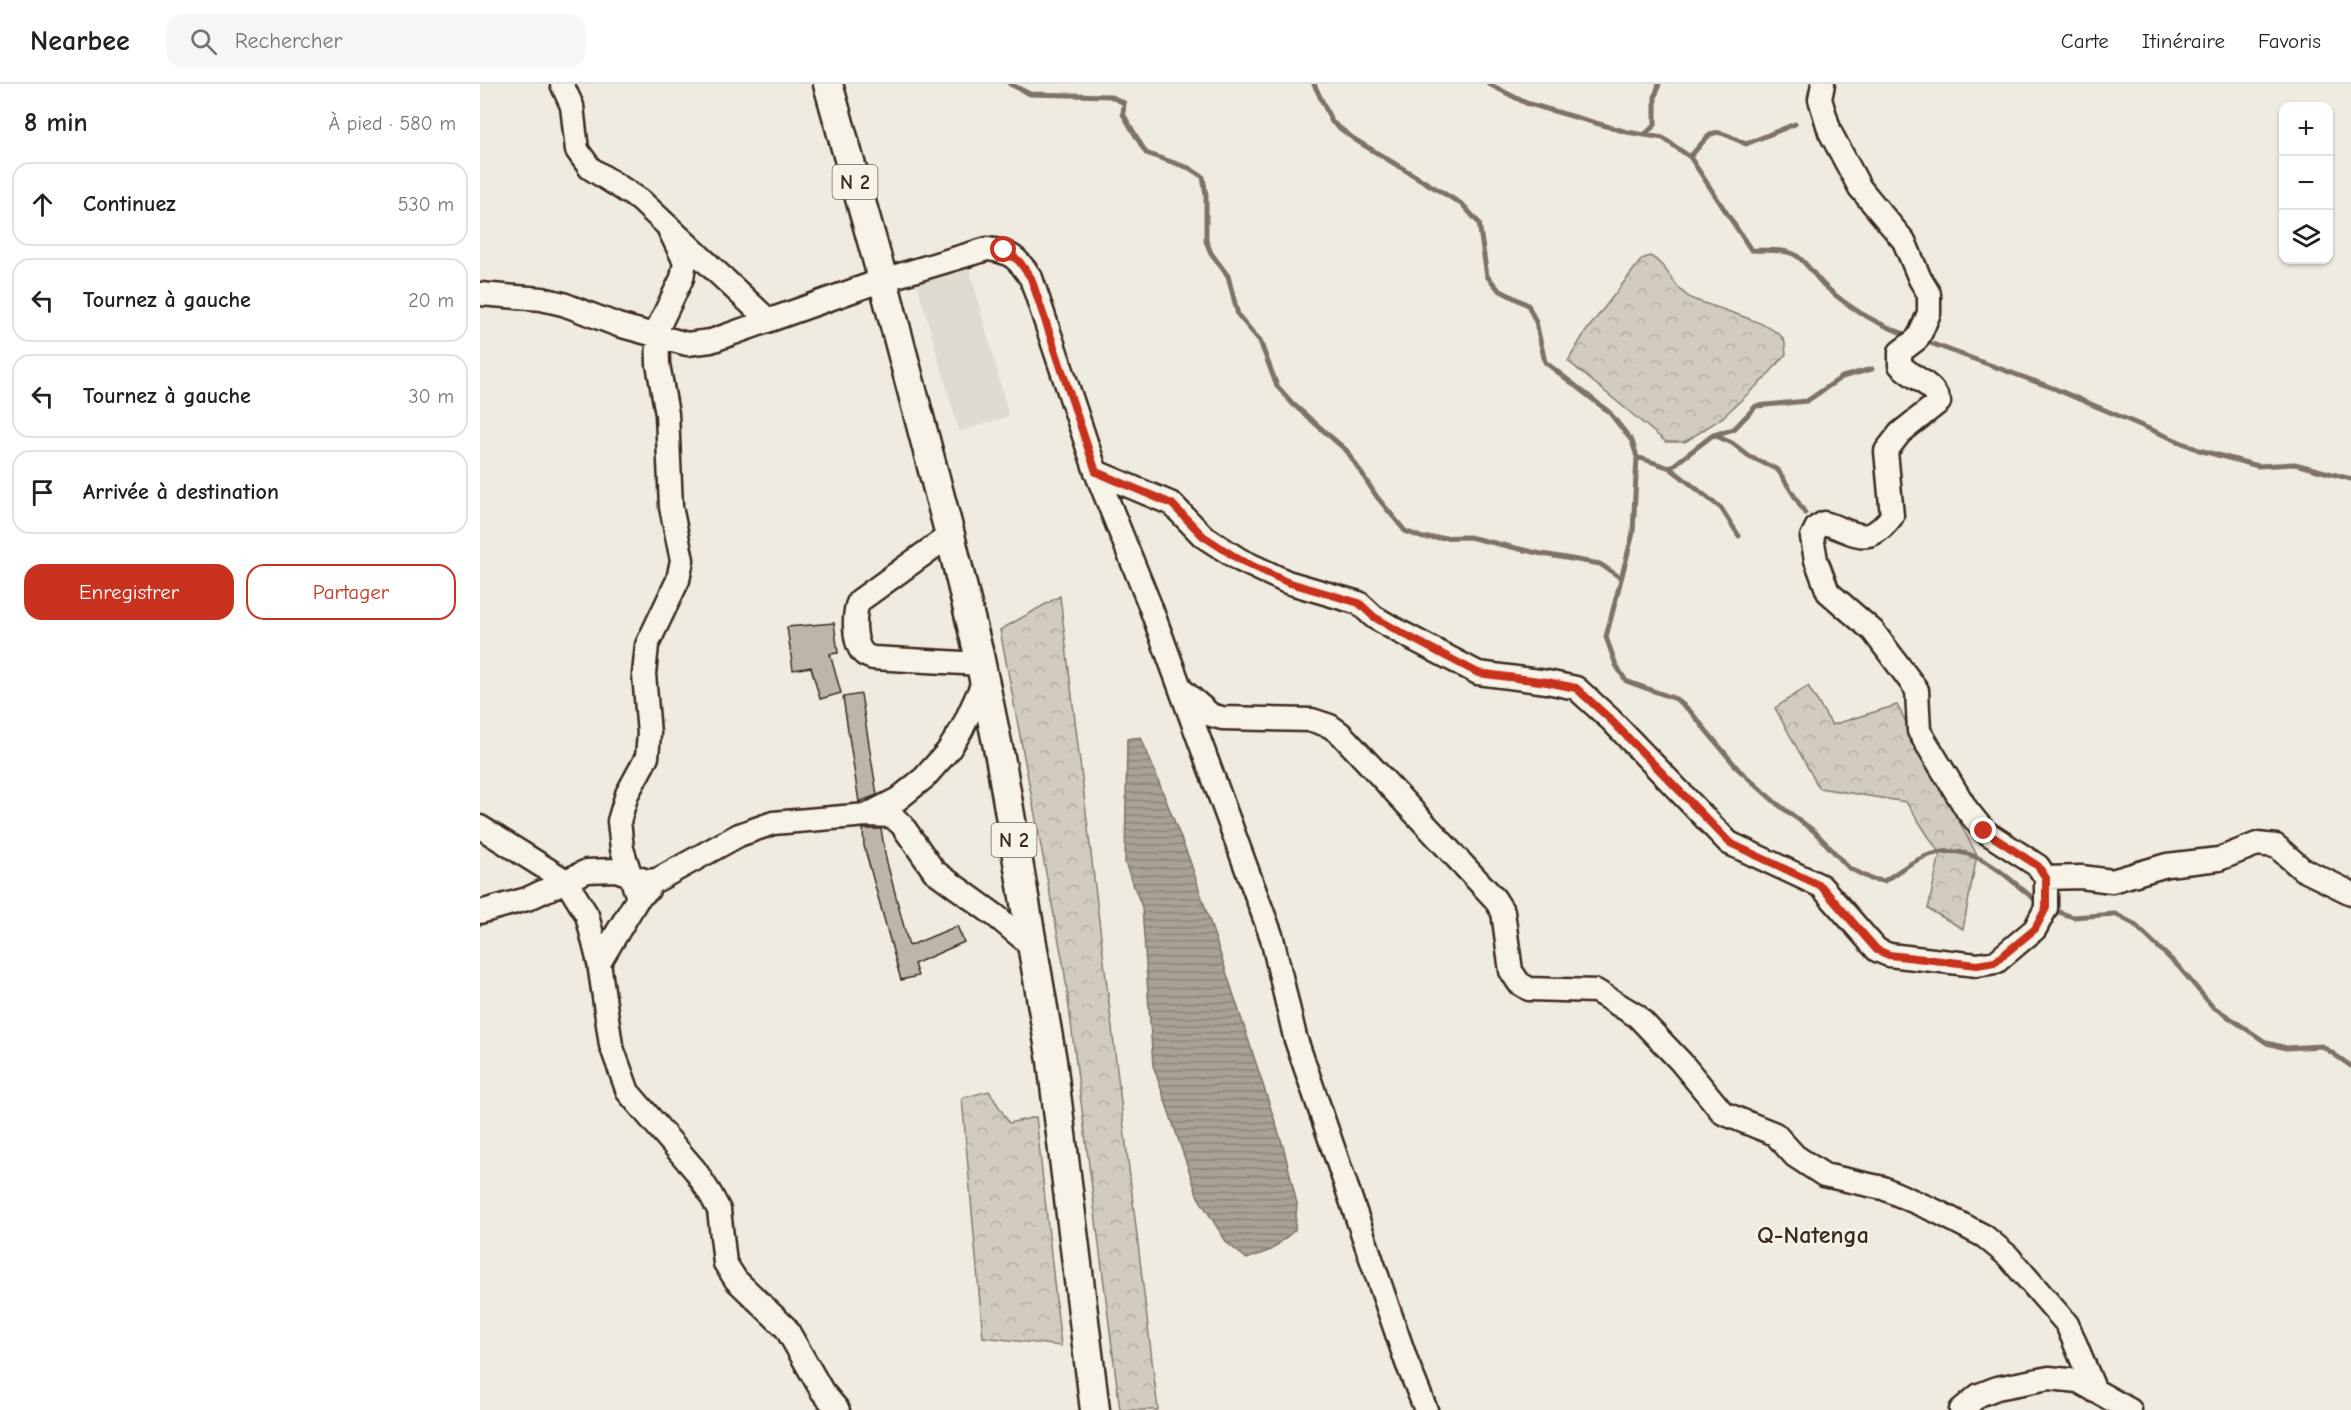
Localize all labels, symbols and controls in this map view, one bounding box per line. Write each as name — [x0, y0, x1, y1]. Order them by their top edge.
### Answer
search box — [166, 14, 586, 68]
text: Nearbee — [30, 25, 130, 57]
icon: search — [187, 25, 220, 58]
text: Rechercher — [235, 28, 342, 54]
text: Carte — [2061, 29, 2109, 53]
text: Itinéraire — [2142, 29, 2225, 53]
text: Favoris — [2258, 29, 2321, 53]
map controls — [2279, 102, 2333, 264]
button: + — [2279, 102, 2333, 156]
text: 8 min — [24, 108, 88, 138]
text: À pied · 580 m — [329, 112, 456, 135]
button: − — [2279, 156, 2333, 210]
road number: N 2 — [832, 165, 878, 199]
icon: ahead — [26, 188, 59, 221]
text: Continuez — [83, 191, 176, 217]
text: 530 m — [398, 193, 454, 216]
button: layers — [2279, 210, 2333, 264]
route start — [990, 236, 1016, 262]
icon: left — [26, 284, 59, 317]
text: Tournez à gauche — [83, 287, 251, 313]
text: 20 m — [408, 289, 454, 312]
icon: left — [26, 380, 59, 413]
text: Tournez à gauche — [83, 383, 251, 409]
text: 30 m — [408, 385, 454, 408]
icon: arrive — [26, 476, 59, 509]
text: Arrivée à destination — [83, 479, 279, 505]
button: Enregistrer — [24, 564, 234, 620]
button: Partager — [246, 564, 456, 620]
route end — [1970, 817, 1996, 843]
road number: N 2 — [992, 823, 1036, 857]
district label: Q-Natenga — [1757, 1221, 1869, 1249]

